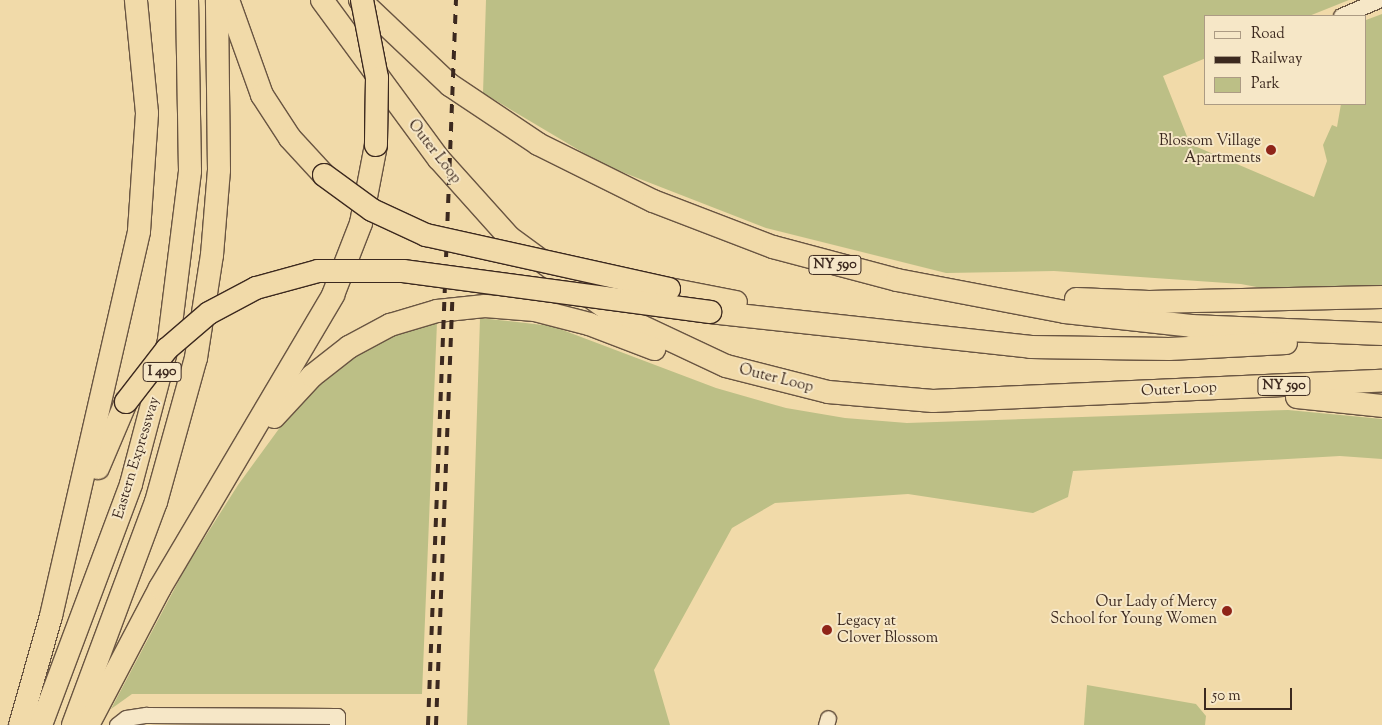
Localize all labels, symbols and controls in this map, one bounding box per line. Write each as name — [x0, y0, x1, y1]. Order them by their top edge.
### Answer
legend — [1204, 15, 1367, 105]
text: Road — [1251, 24, 1285, 45]
text: Railway — [1251, 49, 1302, 70]
text: Park — [1251, 74, 1280, 95]
street label: Outer Loop — [404, 117, 464, 187]
place label: Blossom Village Apartments — [1159, 132, 1261, 167]
marker: Blossom Village Apartments — [1265, 144, 1277, 156]
road number: NY 590 — [808, 254, 862, 276]
road number: I 490 — [142, 361, 182, 384]
street label: Outer Loop — [737, 361, 815, 397]
road number: NY 590 — [1256, 374, 1312, 398]
street label: Outer Loop — [1141, 379, 1217, 401]
street label: Eastern Expressway — [110, 395, 164, 521]
place label: Our Lady of Mercy School for Young Women — [1050, 593, 1217, 628]
marker: Our Lady of Mercy School for Young Women — [1221, 605, 1233, 617]
place label: Legacy at Clover Blossom — [837, 612, 938, 647]
marker: Legacy at Clover Blossom — [821, 624, 833, 636]
scale bar — [1207, 678, 1294, 710]
text: 50 m — [1212, 686, 1241, 707]

